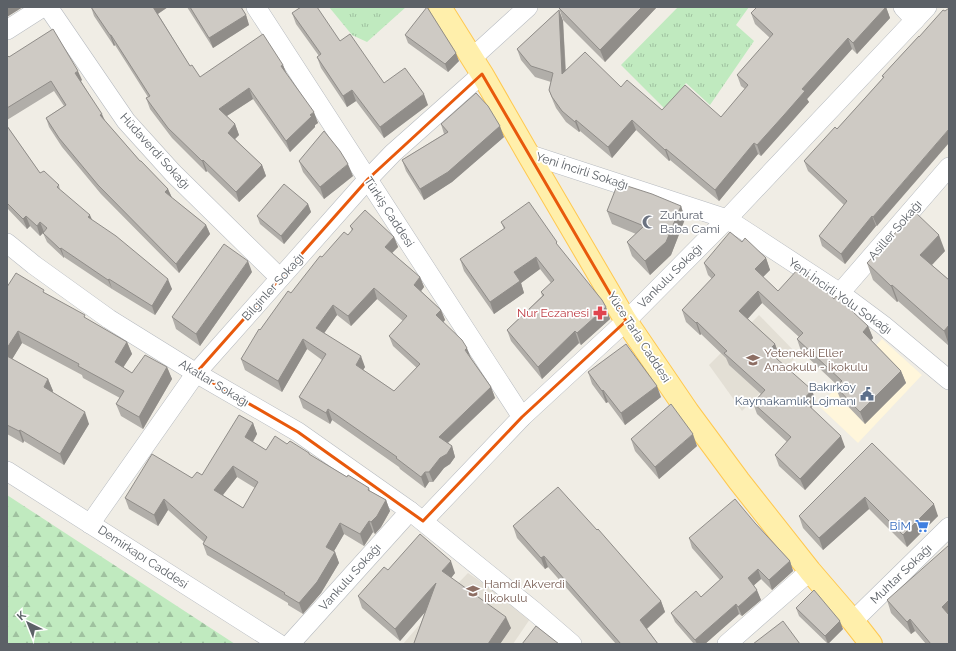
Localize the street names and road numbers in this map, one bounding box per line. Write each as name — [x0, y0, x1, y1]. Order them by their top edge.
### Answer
street label: Hüdaverdi Sokağı — [117, 110, 193, 192]
street label: Yeni İncirli Sokağı — [534, 149, 630, 193]
street label: Türkiş Caddesi — [361, 174, 417, 250]
street label: Asiller Sokağı — [865, 197, 925, 263]
street label: Vankulu Sokağı — [635, 241, 705, 311]
street label: Bilginler Sokağı — [239, 251, 307, 323]
street label: Yeni İncirli Yolu Sokağı — [786, 255, 894, 337]
street label: Yüce Tarla Caddesi — [604, 289, 674, 385]
street label: Akatlar Sokağı — [176, 357, 252, 409]
street label: Demirkapı Caddesi — [95, 523, 191, 591]
street label: Vankulu Sokağı — [316, 541, 384, 613]
street label: Muhtar Sokağı — [868, 541, 934, 607]

